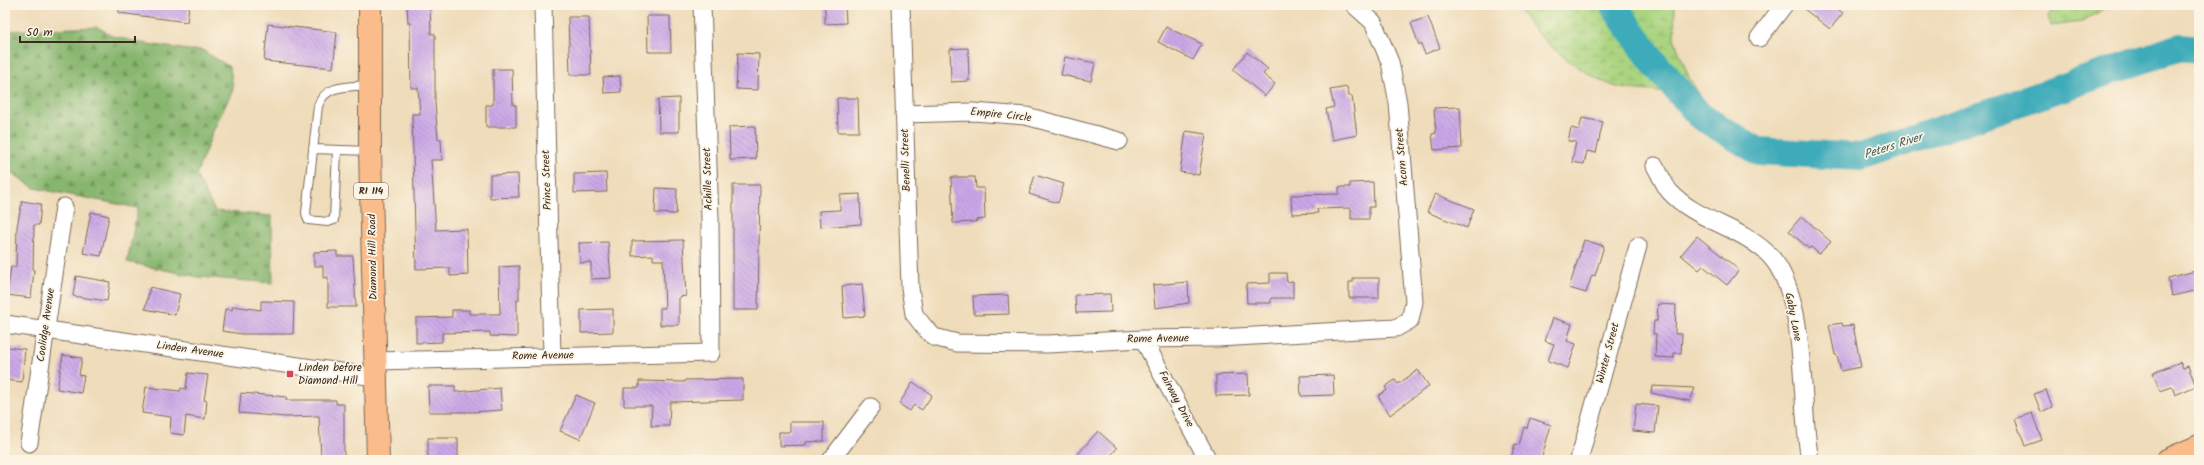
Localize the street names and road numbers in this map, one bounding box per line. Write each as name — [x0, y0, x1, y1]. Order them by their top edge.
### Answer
street label: Empire Circle — [969, 103, 1033, 127]
street label: Acorn Street — [1390, 126, 1414, 187]
street label: Benelli Street — [896, 127, 916, 192]
street label: Achille Street — [698, 147, 718, 211]
street label: Prince Street — [537, 149, 557, 210]
road number: RI 114 — [354, 183, 388, 199]
street label: Diamond Hill Road — [363, 213, 383, 300]
street label: Coolidge Avenue — [32, 287, 60, 363]
street label: Gaby Lane — [1779, 291, 1807, 343]
street label: Winter Street — [1591, 320, 1625, 385]
street label: Rome Avenue — [1127, 329, 1189, 349]
street label: Linden Avenue — [155, 336, 225, 364]
street label: Rome Avenue — [512, 346, 574, 366]
street label: Fairway Drive — [1153, 367, 1199, 431]

